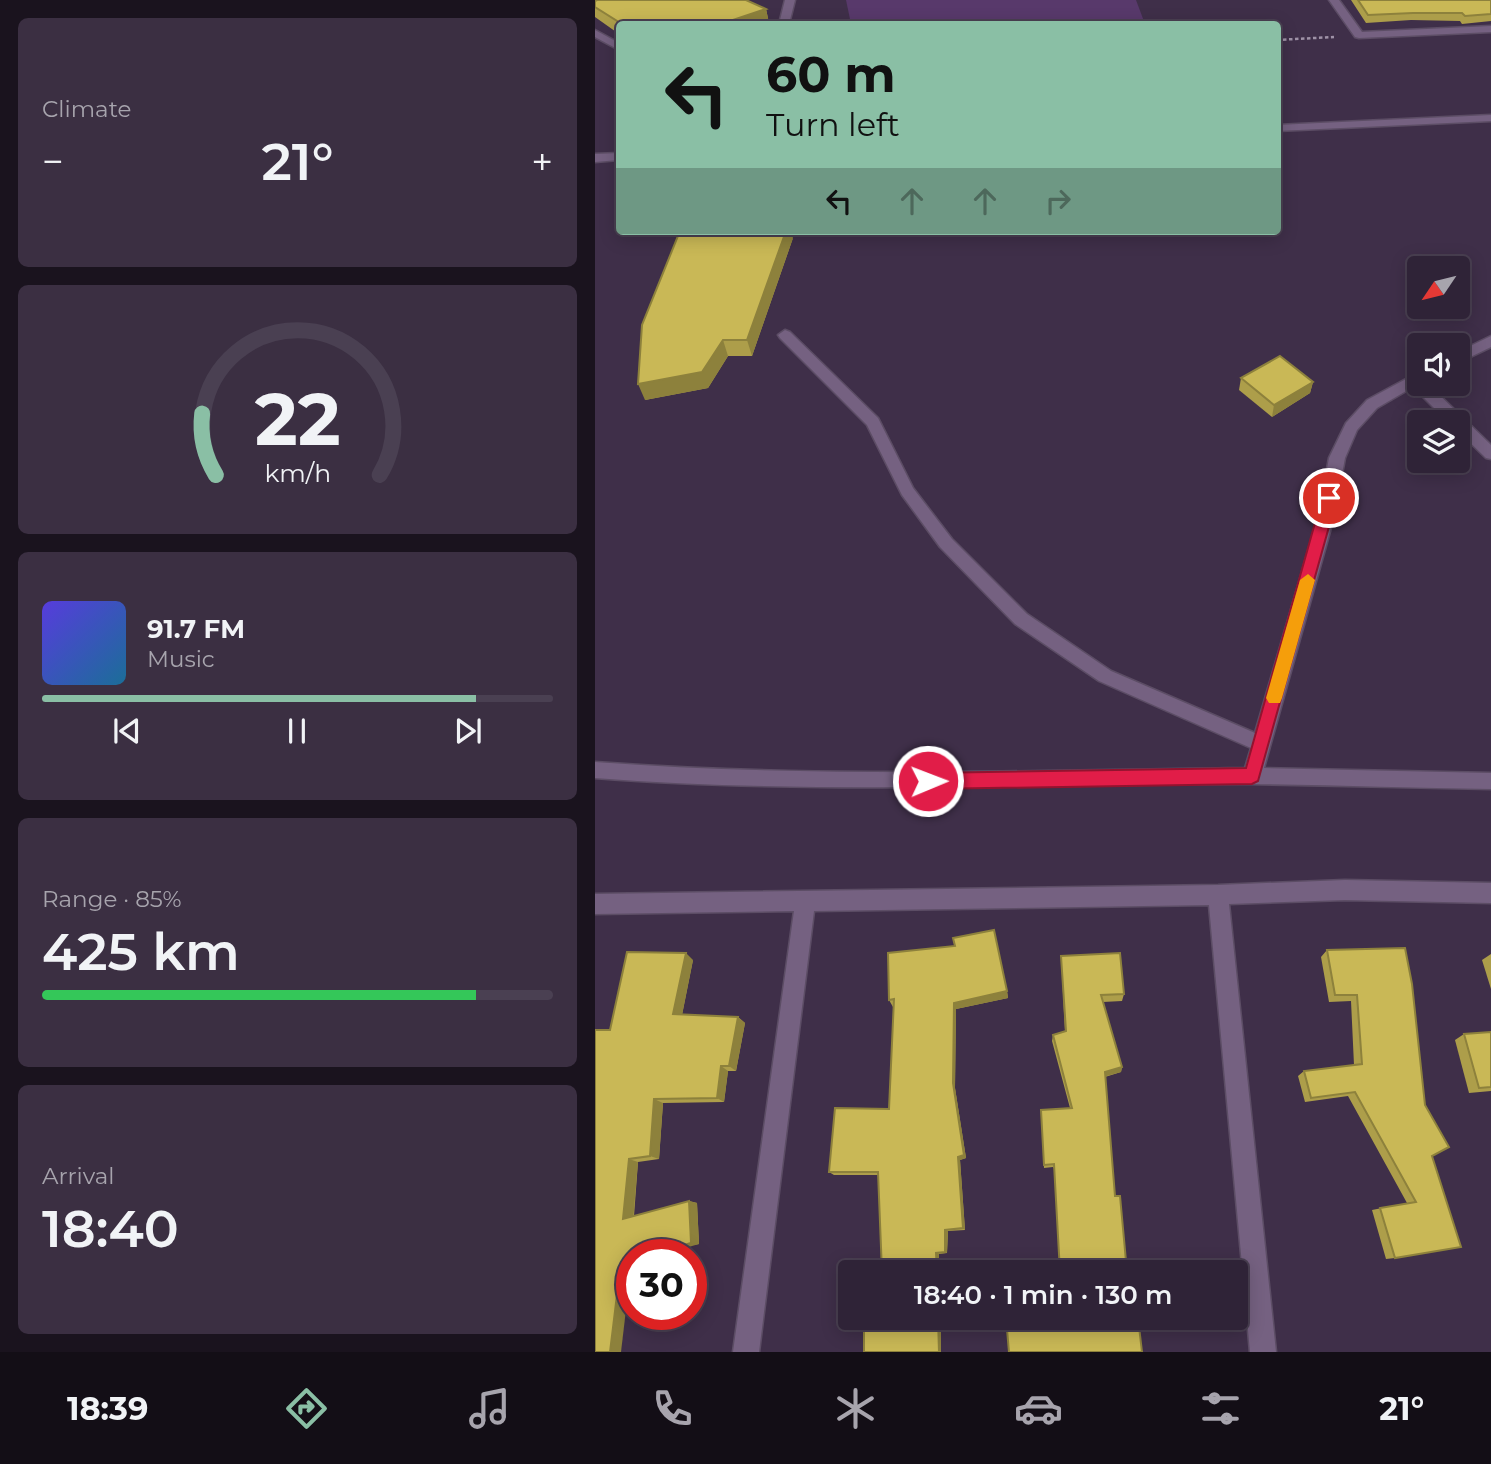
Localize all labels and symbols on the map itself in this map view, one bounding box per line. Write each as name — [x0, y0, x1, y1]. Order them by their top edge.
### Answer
north arrow — [1407, 256, 1470, 318]
pin — [1299, 468, 1359, 528]
position arrow — [891, 744, 965, 818]
speed limit sign: 30 — [616, 1239, 707, 1330]

